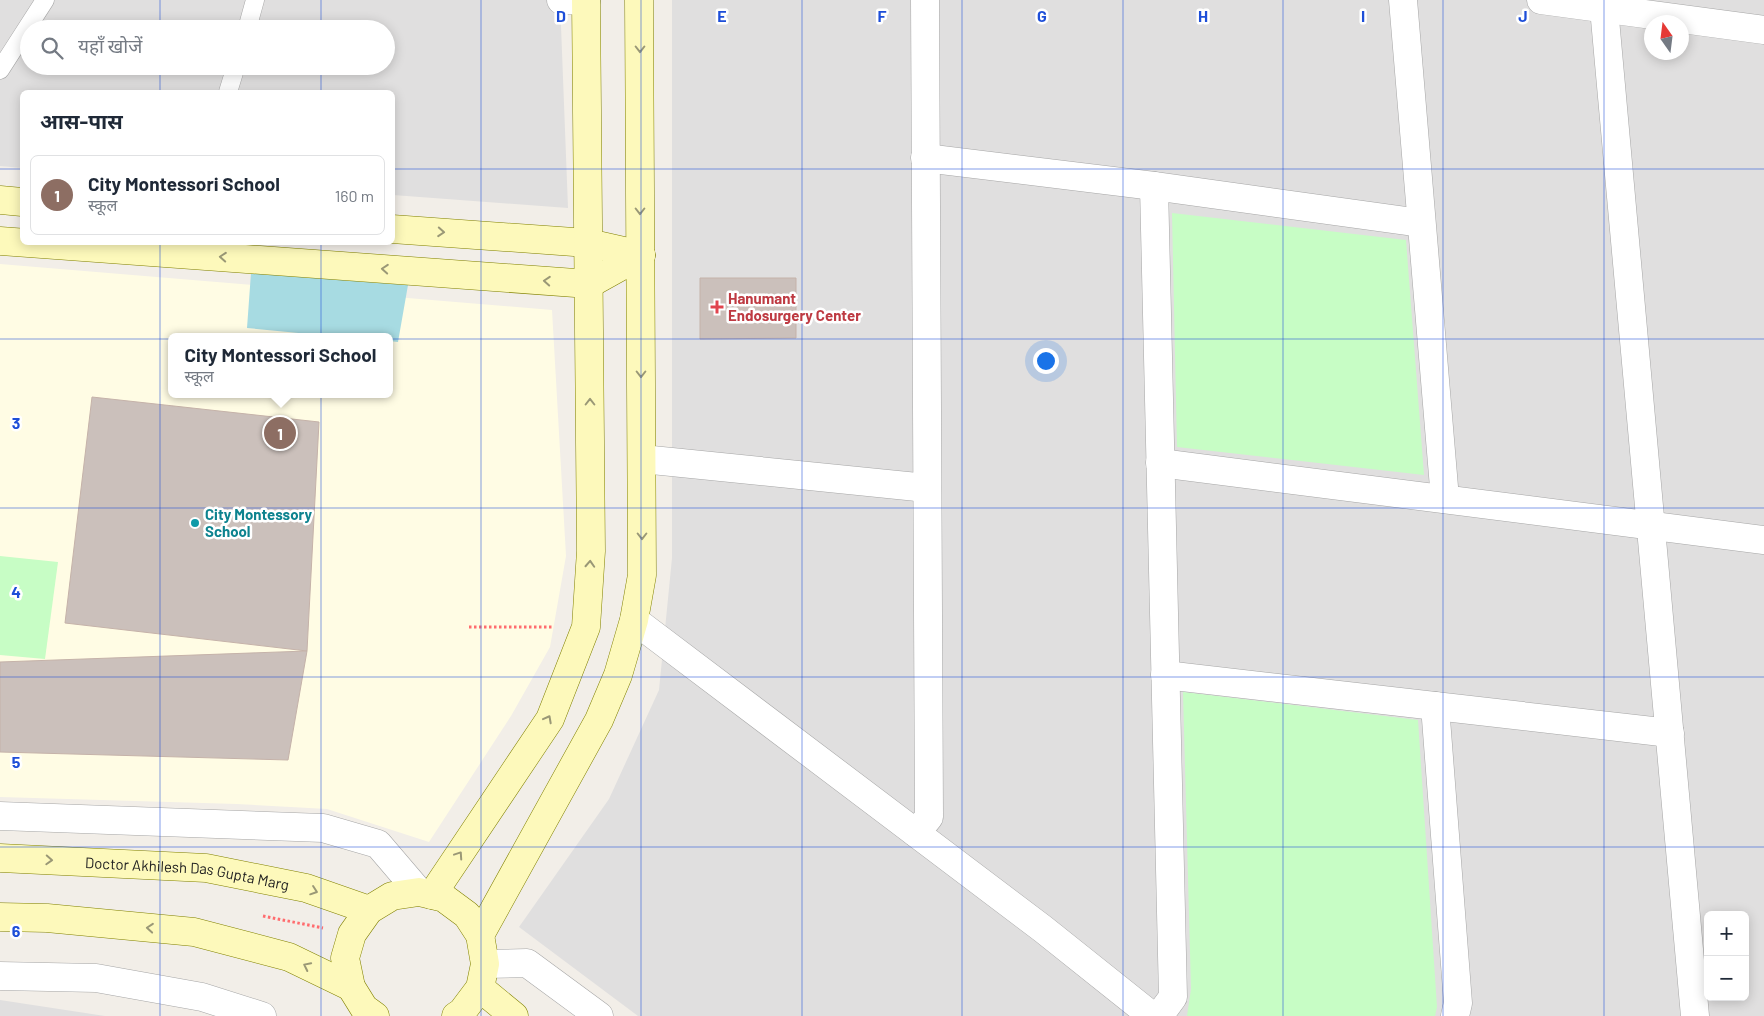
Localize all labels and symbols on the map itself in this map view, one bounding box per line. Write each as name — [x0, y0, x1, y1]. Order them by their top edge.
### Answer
text: D — [556, 6, 566, 25]
text: E — [717, 6, 727, 25]
text: F — [878, 6, 887, 25]
text: G — [1037, 6, 1047, 25]
text: H — [1198, 6, 1208, 25]
text: I — [1361, 6, 1365, 25]
text: J — [1518, 6, 1528, 25]
north arrow — [1644, 15, 1689, 60]
one-way arrow — [635, 45, 645, 53]
one-way arrow — [635, 207, 646, 215]
one-way arrow — [437, 226, 445, 237]
one-way arrow — [219, 252, 227, 263]
one-way arrow — [381, 264, 389, 275]
one-way arrow — [543, 275, 551, 286]
place label: Hanumant Endosurgery Center — [728, 289, 861, 324]
marker: Hanumant Endosurgery Center — [710, 300, 724, 314]
your location — [1033, 348, 1059, 374]
one-way arrow — [636, 370, 646, 378]
one-way arrow — [585, 397, 595, 405]
text: 3 — [12, 413, 20, 432]
pin: 1 — [264, 414, 296, 452]
place label: City Montessory School — [205, 505, 312, 540]
marker: City Montessory School — [189, 517, 201, 529]
one-way arrow — [637, 532, 647, 540]
one-way arrow — [585, 560, 596, 568]
text: 4 — [11, 582, 21, 601]
one-way arrow — [542, 715, 552, 724]
text: 5 — [12, 752, 21, 771]
one-way arrow — [453, 851, 462, 860]
street label: Doctor Akhilesh Das Gupta Marg — [85, 853, 291, 893]
one-way arrow — [45, 855, 53, 866]
one-way arrow — [309, 885, 317, 895]
text: 6 — [12, 921, 21, 940]
one-way arrow — [146, 923, 154, 934]
one-way arrow — [303, 962, 312, 972]

